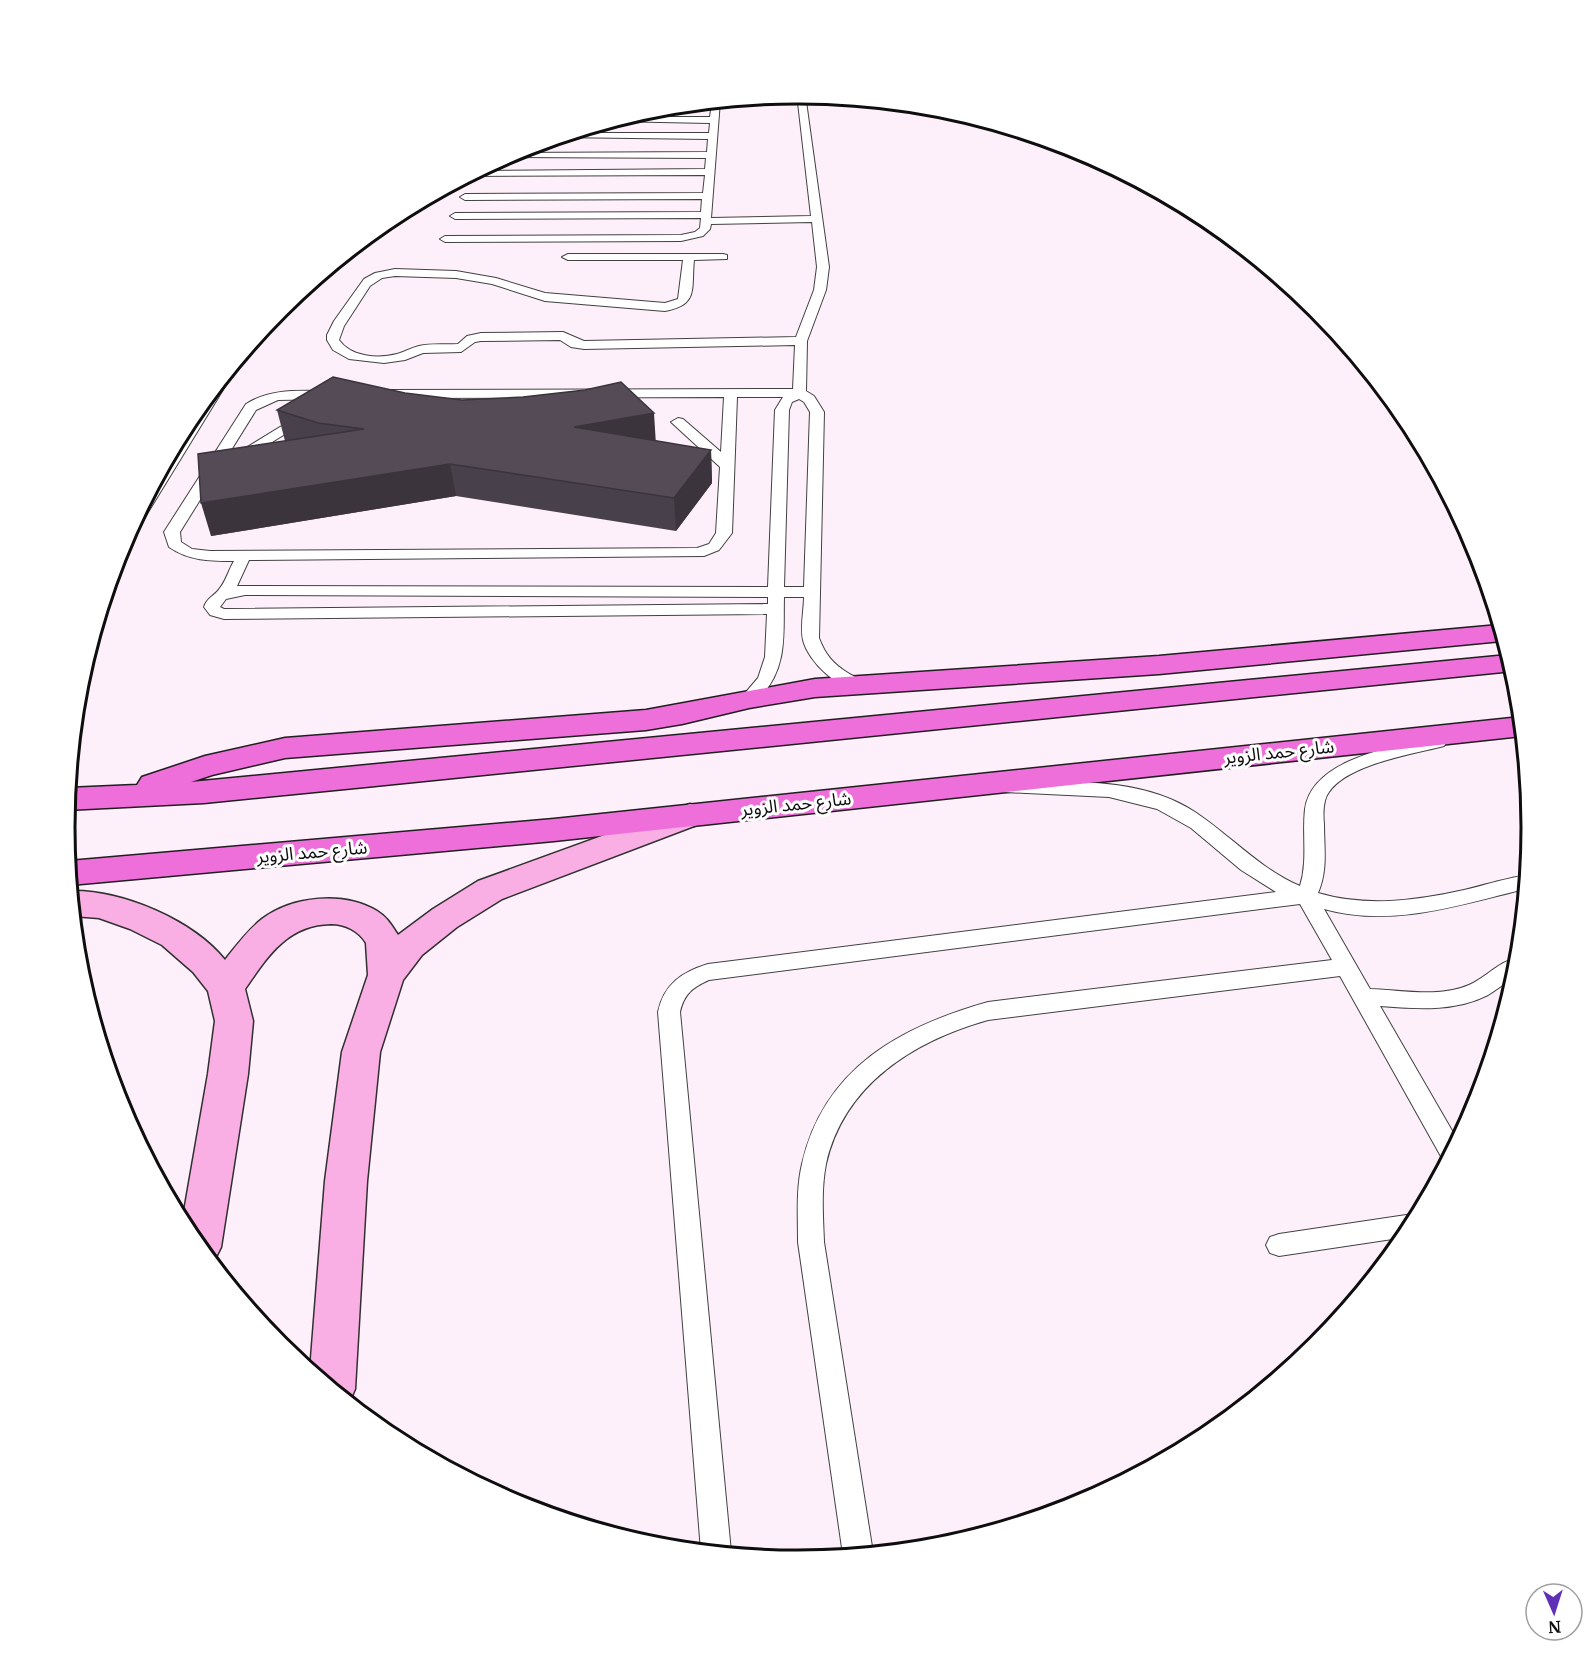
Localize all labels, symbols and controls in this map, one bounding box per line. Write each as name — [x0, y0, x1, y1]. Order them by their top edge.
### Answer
street label: شارع حمد الزوير — [1222, 734, 1336, 772]
street label: شارع حمد الزوير — [739, 786, 853, 824]
street label: شارع حمد الزوير — [255, 835, 368, 871]
north arrow — [1524, 1582, 1584, 1642]
text: N — [1548, 1617, 1562, 1637]

